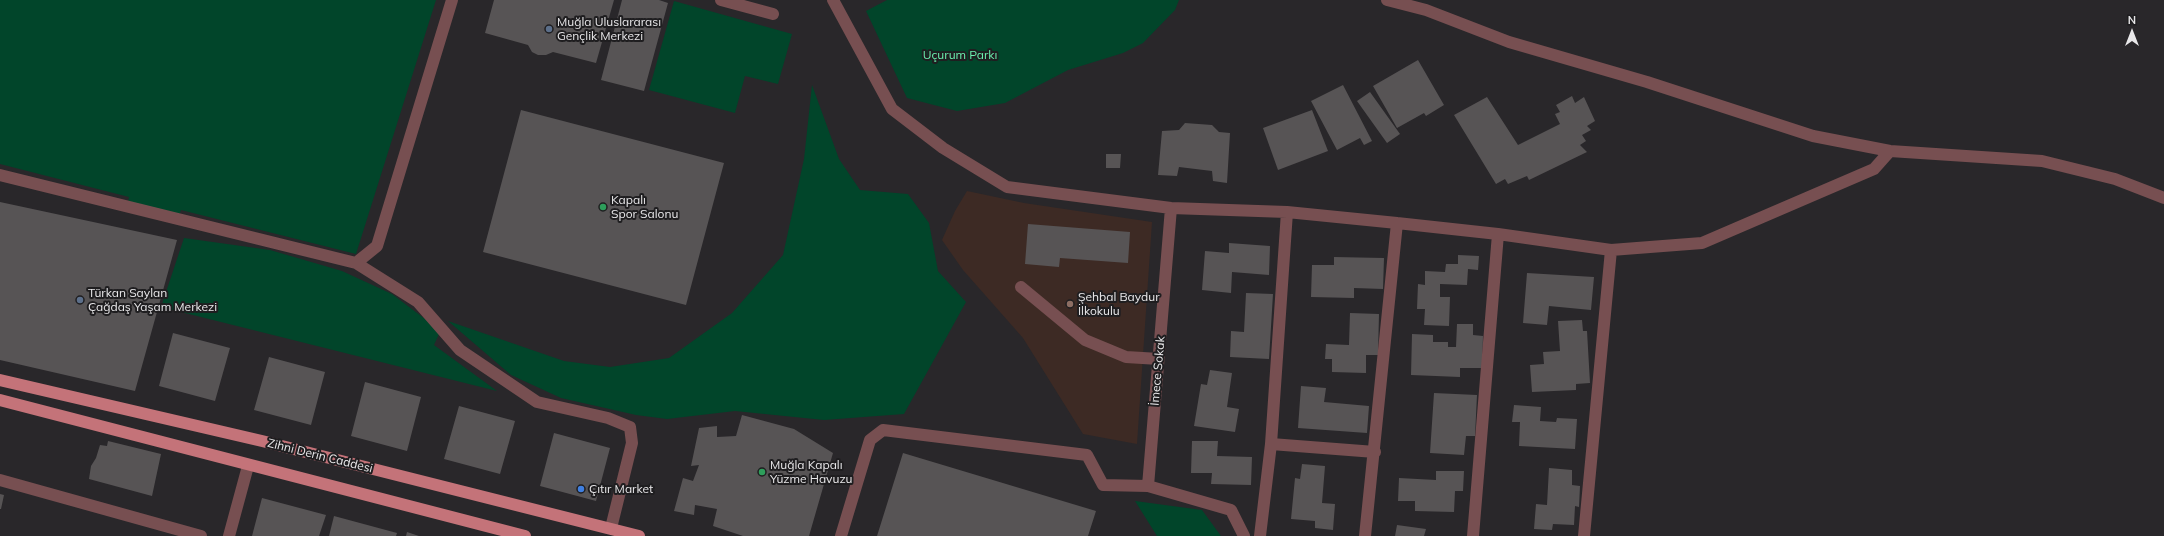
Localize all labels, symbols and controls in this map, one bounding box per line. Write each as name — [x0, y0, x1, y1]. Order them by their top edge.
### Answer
north arrow — [2112, 12, 2152, 52]
text: N — [2128, 13, 2136, 27]
place label: Muğla Uluslararası Gençlik Merkezi — [557, 15, 661, 43]
marker: Muğla Uluslararası Gençlik Merkezi — [544, 24, 554, 34]
park label: Uçurum Parkı — [923, 48, 997, 62]
place label: Kapalı Spor Salonu — [611, 193, 678, 221]
marker: Kapalı Spor Salonu — [598, 202, 608, 212]
place label: Türkan Saylan Çağdaş Yaşam Merkezi — [88, 286, 217, 314]
place label: Şehbal Baydur İlkokulu — [1078, 290, 1159, 318]
marker: Türkan Saylan Çağdaş Yaşam Merkezi — [75, 295, 85, 305]
marker: Şehbal Baydur İlkokulu — [1065, 299, 1075, 309]
street label: İmece Sokak — [1148, 336, 1168, 406]
street label: Zihni Derin Caddesi — [266, 436, 374, 476]
place label: Muğla Kapalı Yüzme Havuzu — [770, 458, 853, 486]
marker: Muğla Kapalı Yüzme Havuzu — [757, 467, 767, 477]
place label: Çıtır Market — [589, 482, 653, 496]
marker: Çıtır Market — [576, 484, 586, 494]

